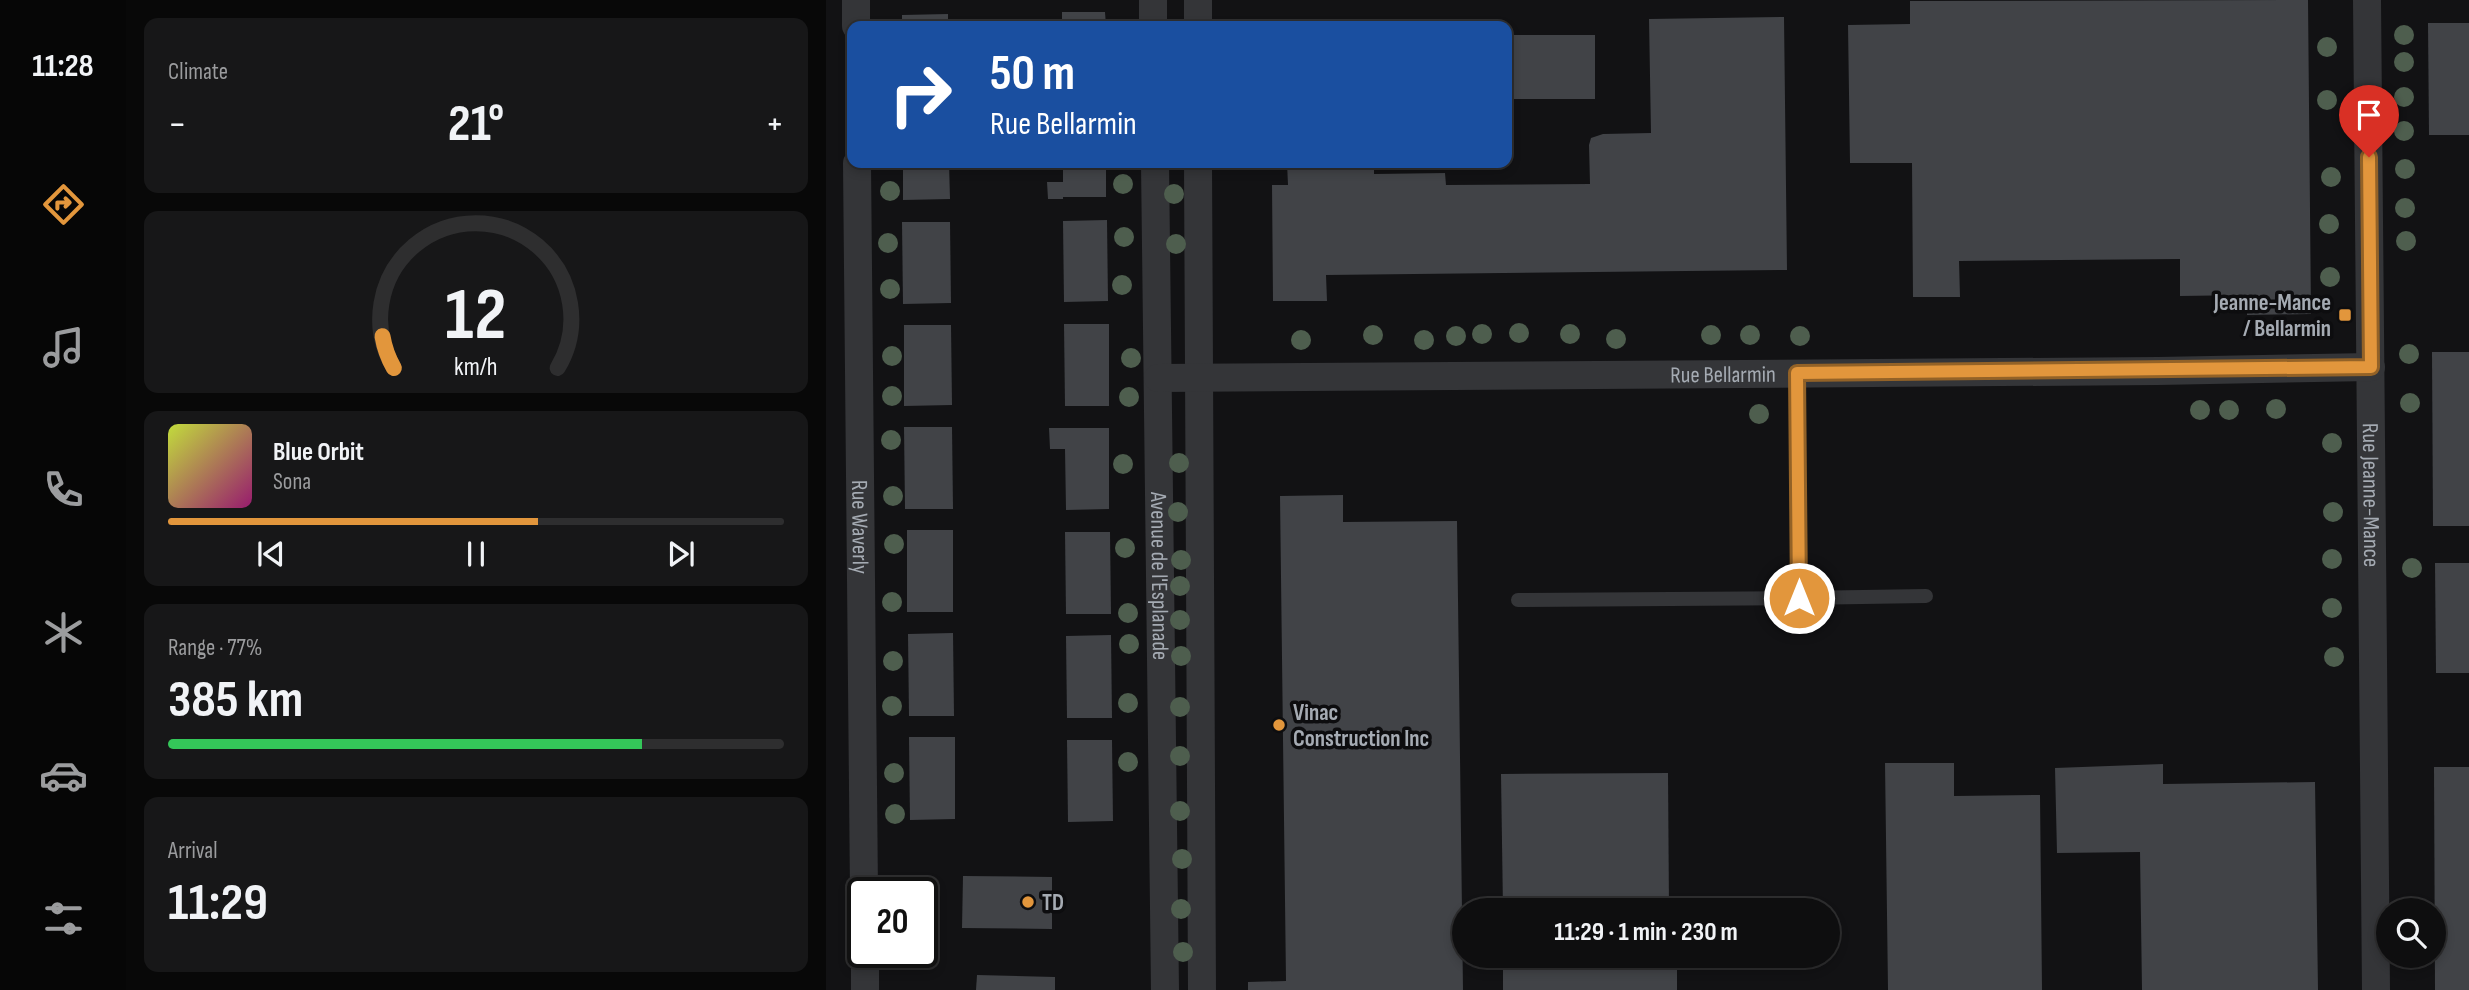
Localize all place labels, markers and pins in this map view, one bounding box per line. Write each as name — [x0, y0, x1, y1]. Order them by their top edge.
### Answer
pin — [2339, 85, 2399, 157]
place label: Jeanne-Mance / Bellarmin — [2213, 289, 2331, 343]
marker: Jeanne-Mance / Bellarmin — [2337, 307, 2353, 323]
place label: Vinac Construction Inc — [1293, 699, 1429, 753]
marker: Vinac Construction Inc — [1271, 717, 1287, 733]
place label: TD — [1042, 889, 1064, 917]
marker: TD — [1020, 894, 1036, 910]

